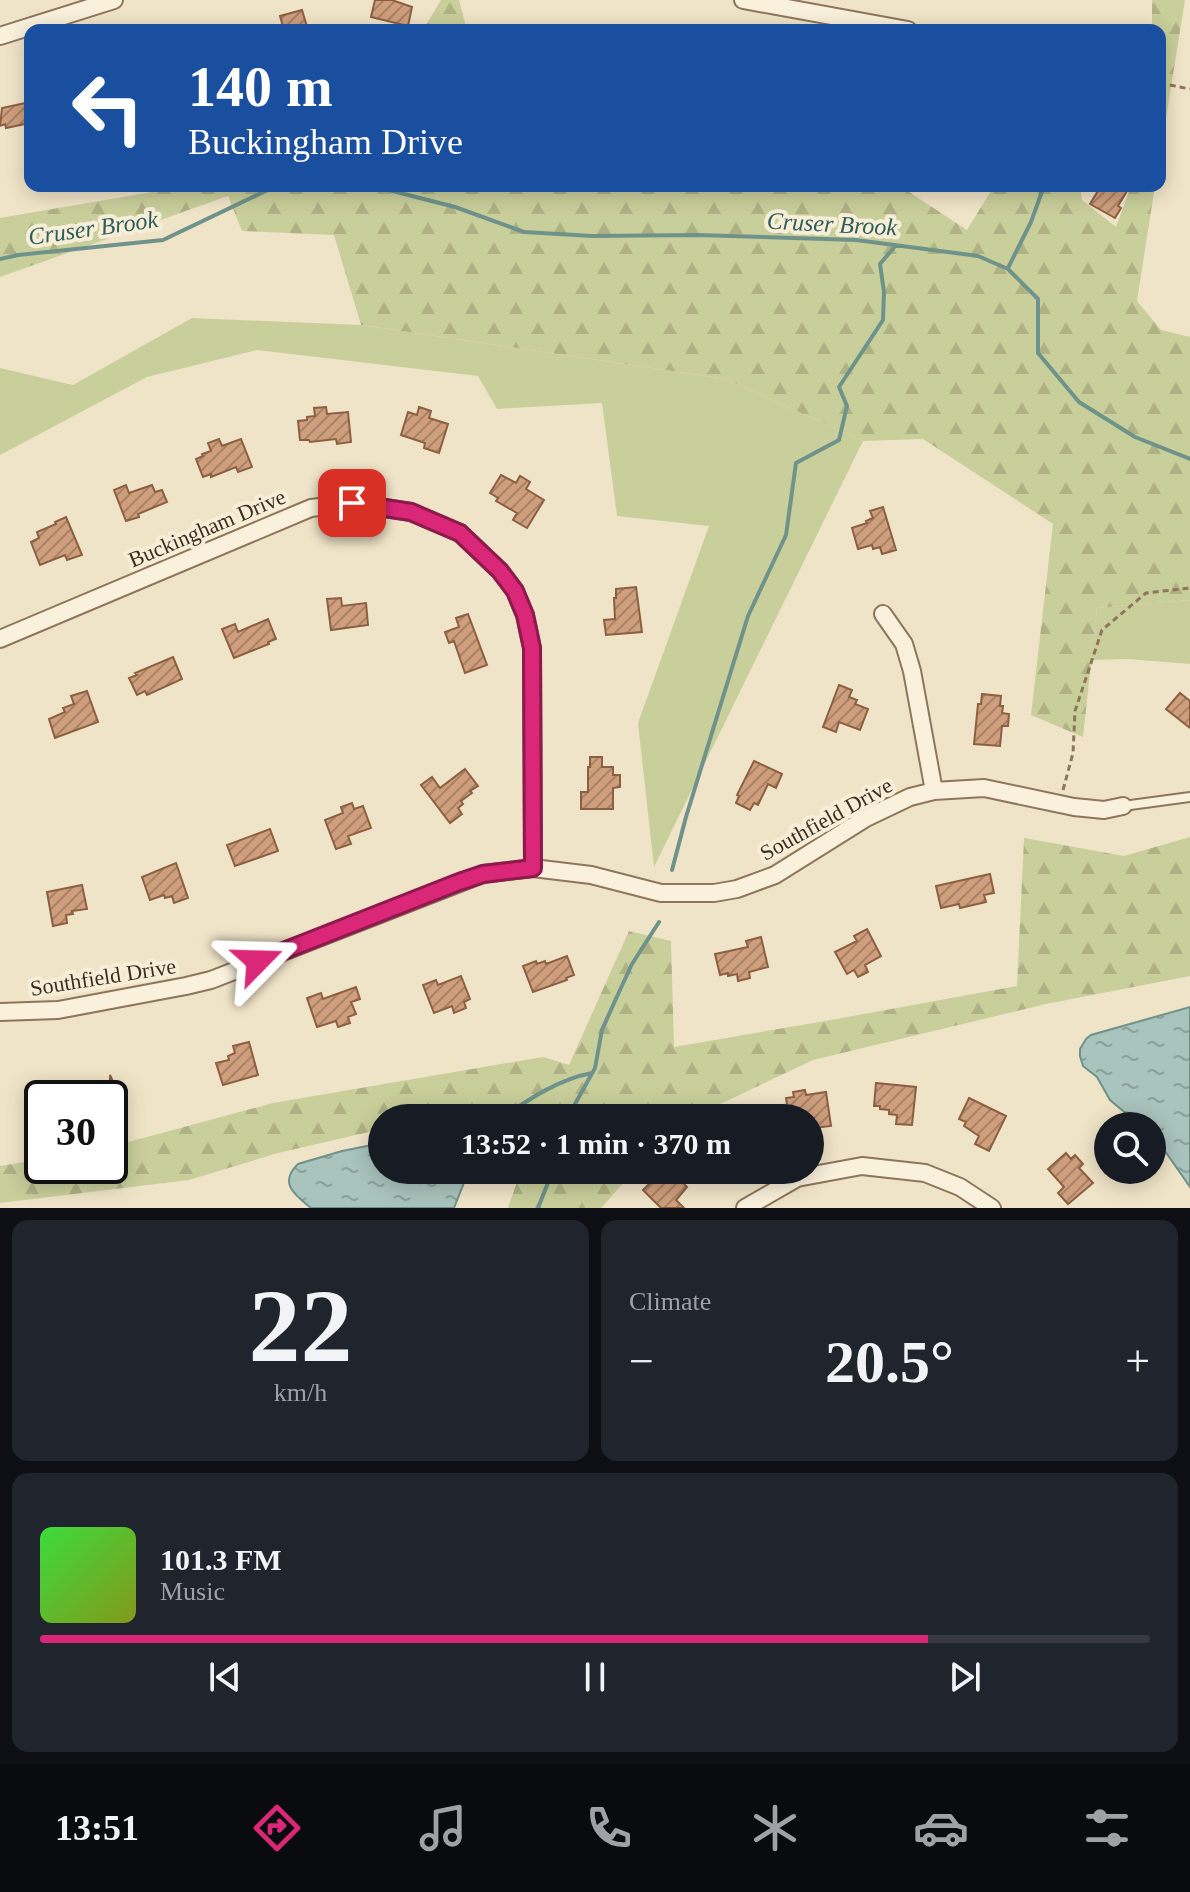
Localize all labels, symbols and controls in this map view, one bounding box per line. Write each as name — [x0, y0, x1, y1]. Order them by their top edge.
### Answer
icon: left — [56, 56, 160, 160]
text: 140 m — [188, 56, 333, 118]
text: Buckingham Drive — [188, 122, 463, 162]
water label: Cruser Brook — [27, 206, 160, 250]
water label: Cruser Brook — [766, 208, 898, 240]
pin — [318, 469, 386, 537]
icon: arrive — [330, 481, 374, 525]
street label: Buckingham Drive — [125, 484, 289, 572]
street label: Southfield Drive — [756, 772, 896, 866]
position arrow — [216, 919, 300, 1003]
street label: Southfield Drive — [28, 953, 178, 1001]
speed limit sign: 30 — [24, 1080, 128, 1184]
map controls — [1094, 1112, 1166, 1184]
button: search — [1094, 1112, 1166, 1184]
text: 13:52 · 1 min · 370 m — [461, 1127, 731, 1160]
text: 22 — [249, 1268, 353, 1383]
text: Climate — [629, 1287, 711, 1316]
text: 20.5° — [825, 1329, 954, 1395]
text: − — [629, 1337, 654, 1386]
text: + — [1125, 1337, 1150, 1386]
text: km/h — [274, 1378, 327, 1407]
text: 101.3 FM — [160, 1543, 282, 1576]
text: Music — [160, 1577, 225, 1606]
icon: previous — [203, 1655, 247, 1699]
icon: pause — [573, 1655, 617, 1699]
icon: next — [943, 1655, 987, 1699]
icon: directions — [249, 1800, 305, 1856]
icon: music — [415, 1800, 471, 1856]
icon: phone — [581, 1800, 637, 1856]
icon: climate — [747, 1800, 803, 1856]
icon: car — [913, 1800, 969, 1856]
icon: filters — [1079, 1800, 1135, 1856]
text: 13:51 — [55, 1808, 139, 1848]

